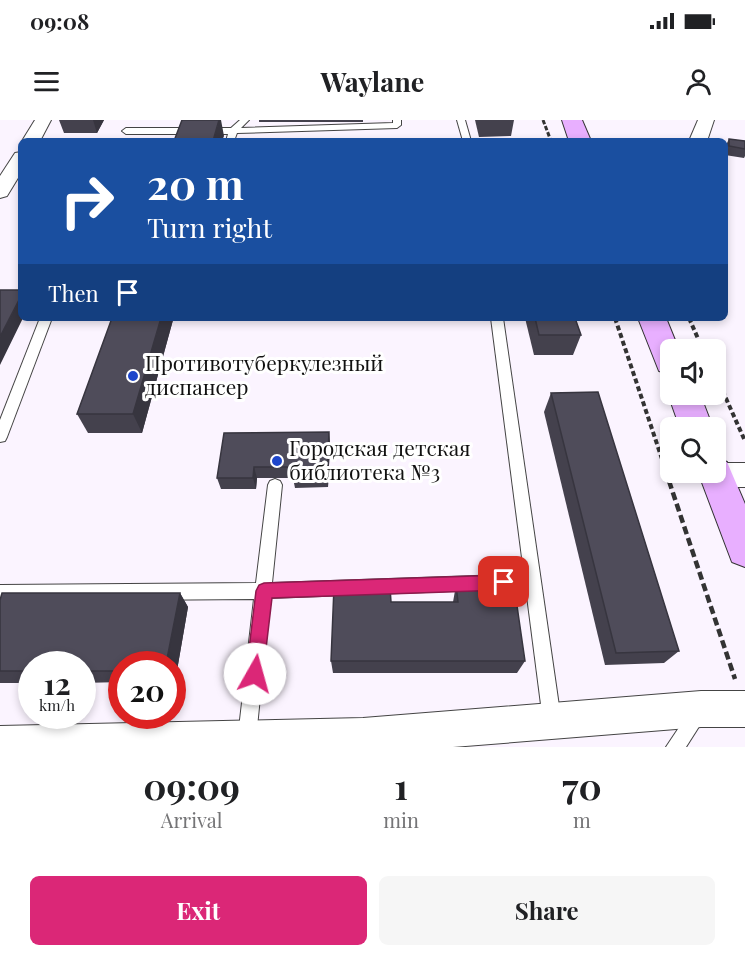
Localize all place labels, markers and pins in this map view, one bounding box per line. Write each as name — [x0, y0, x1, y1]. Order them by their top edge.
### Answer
place label: Противотуберкулезный диспансер — [145, 348, 383, 400]
marker: Противотуберкулезный диспансер — [126, 369, 140, 383]
place label: Городская детская библиотека №3 — [289, 433, 471, 485]
marker: Городская детская библиотека №3 — [270, 454, 284, 468]
pin — [478, 556, 529, 607]

